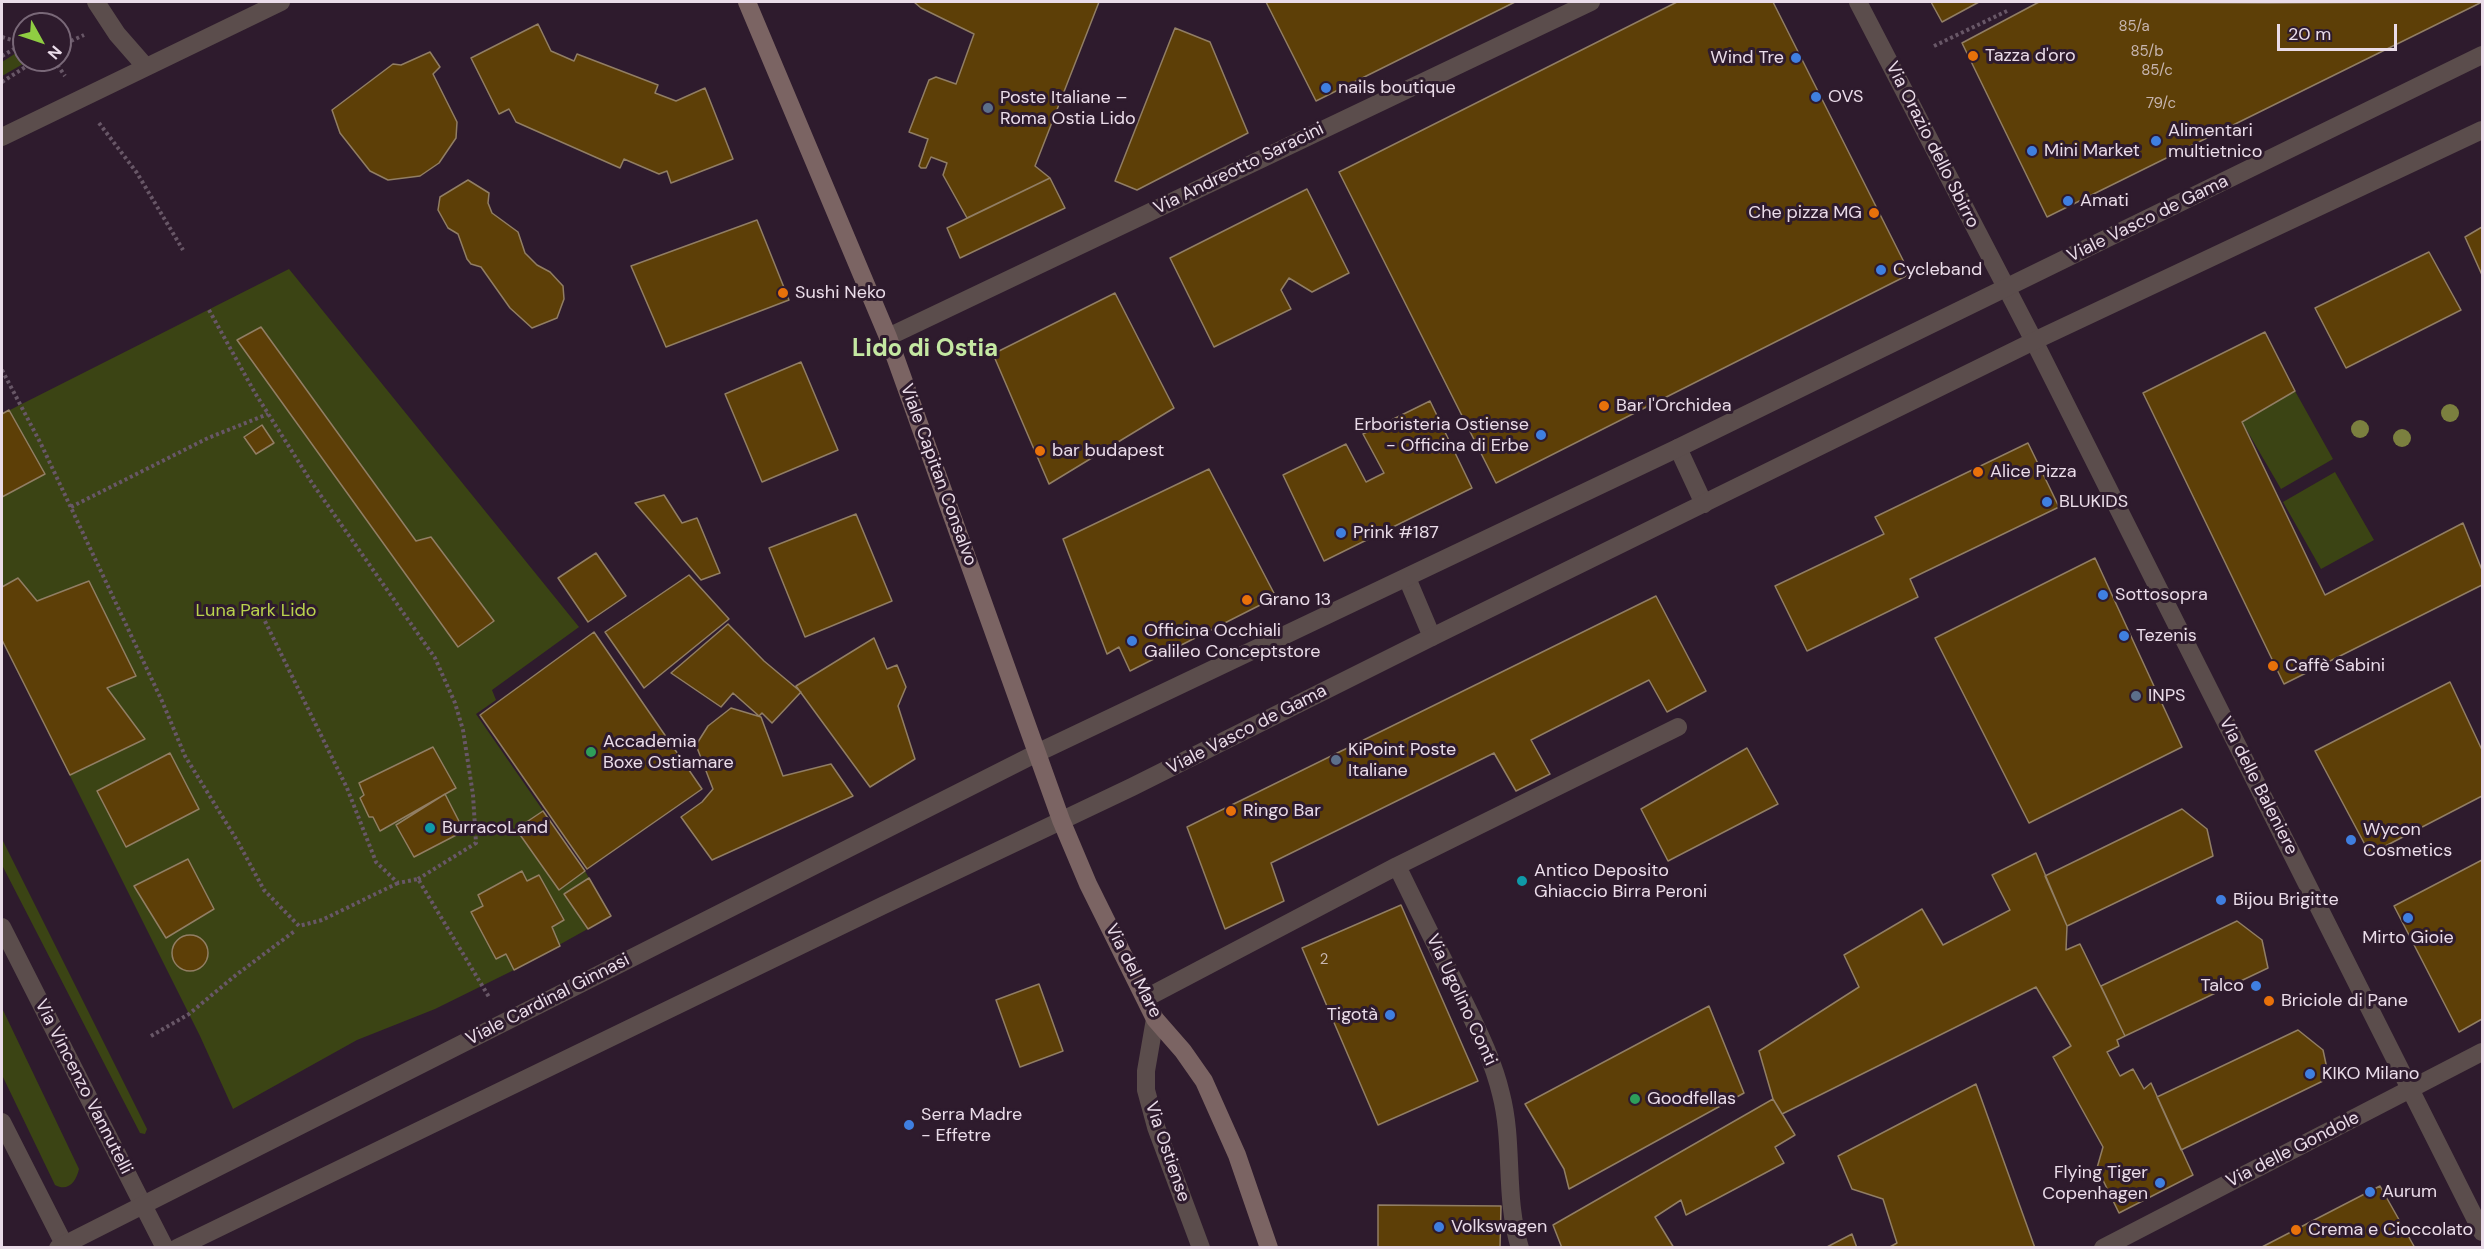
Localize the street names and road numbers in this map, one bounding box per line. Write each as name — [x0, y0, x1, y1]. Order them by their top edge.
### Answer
street label: Via Orazio dello Sbirro — [1881, 58, 1983, 232]
street label: Via Andreotto Saracini — [1150, 118, 1328, 220]
street label: Viale Vasco de Gama — [2064, 171, 2232, 267]
street label: Viale Capitan Consalvo — [895, 381, 981, 569]
street label: Viale Vasco de Gama — [1164, 680, 1330, 780]
street label: Via delle Baleniere — [2214, 713, 2302, 859]
street label: Via del Mare — [1100, 920, 1166, 1022]
street label: Via Ugolino Conti — [1421, 931, 1501, 1069]
street label: Viale Cardinal Ginnasi — [463, 949, 633, 1051]
street label: Via Vincenzo Vannutelli — [29, 996, 137, 1178]
street label: Via Ostiense — [1140, 1099, 1194, 1205]
street label: Via delle Gondole — [2223, 1107, 2363, 1193]

